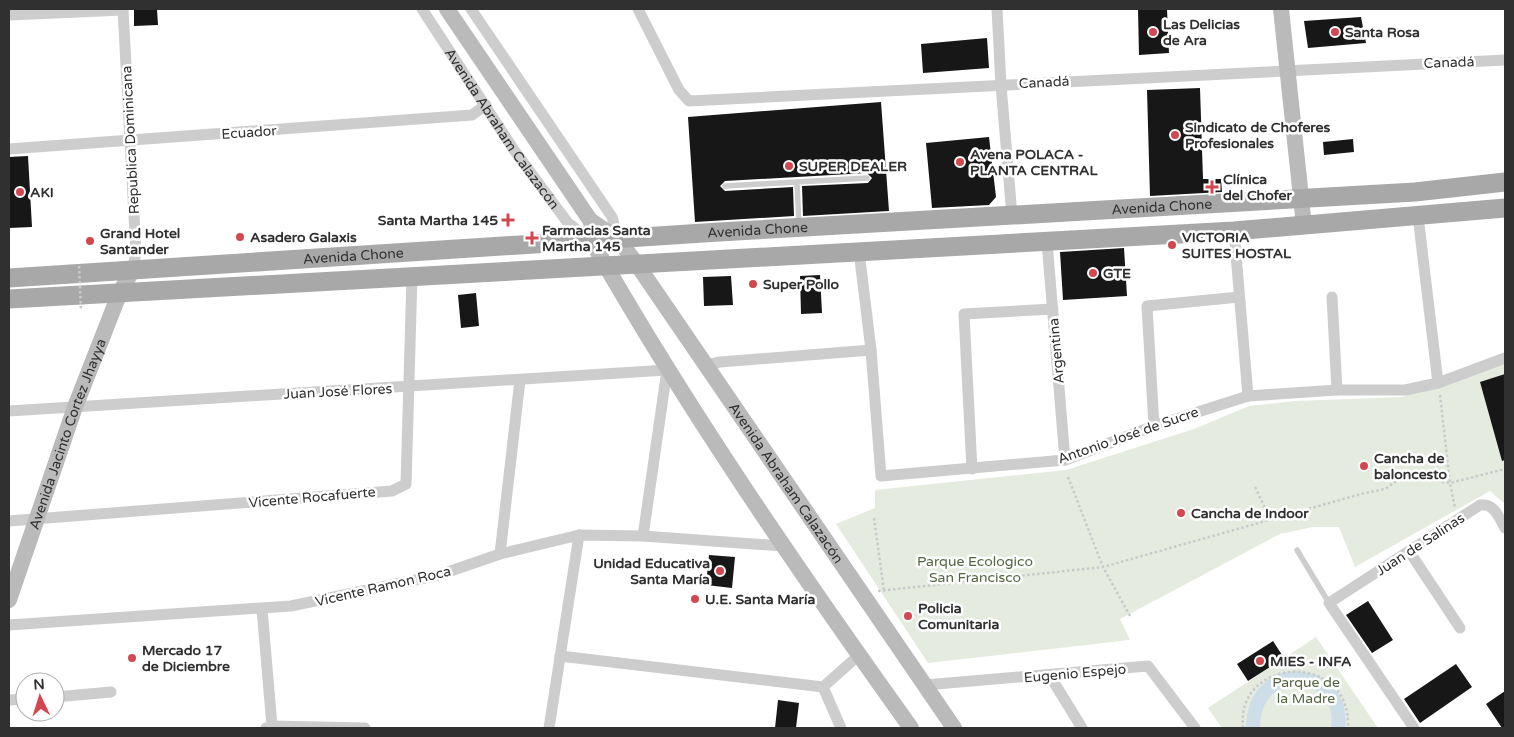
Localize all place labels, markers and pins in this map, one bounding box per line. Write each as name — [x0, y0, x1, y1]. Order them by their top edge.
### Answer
place label: Las Delicias de Ara — [1163, 16, 1240, 49]
place label: Santa Rosa — [1345, 24, 1420, 41]
marker: Las Delicias de Ara — [1147, 26, 1159, 38]
marker: Santa Rosa — [1329, 26, 1341, 38]
place label: Sindicato de Choferes Profesionales — [1185, 119, 1330, 152]
marker: Sindicato de Choferes Profesionales — [1169, 129, 1181, 141]
place label: Avena POLACA - PLANTA CENTRAL — [970, 146, 1098, 179]
marker: Avena POLACA - PLANTA CENTRAL — [954, 156, 966, 168]
place label: SUPER DEALER — [799, 158, 907, 175]
marker: SUPER DEALER — [783, 160, 795, 172]
place label: Clínica del Chofer — [1223, 171, 1292, 204]
marker: Clínica del Chofer — [1205, 180, 1219, 194]
place label: AKI — [30, 184, 54, 201]
marker: AKI — [14, 186, 26, 198]
place label: Santa Martha 145 — [378, 212, 498, 229]
marker: Santa Martha 145 — [502, 214, 514, 226]
place label: Farmacias Santa Martha 145 — [542, 222, 651, 255]
place label: Grand Hotel Santander — [100, 225, 180, 258]
place label: Asadero Galaxis — [250, 229, 357, 246]
place label: VICTORIA SUITES HOSTAL — [1182, 229, 1292, 262]
marker: Asadero Galaxis — [234, 231, 246, 243]
marker: Farmacias Santa Martha 145 — [526, 232, 538, 244]
marker: Grand Hotel Santander — [84, 235, 96, 247]
marker: VICTORIA SUITES HOSTAL — [1166, 239, 1178, 251]
place label: GTE — [1103, 265, 1131, 282]
marker: GTE — [1087, 267, 1099, 279]
place label: Super Pollo — [763, 276, 839, 293]
marker: Super Pollo — [747, 278, 759, 290]
place label: Cancha de baloncesto — [1374, 450, 1447, 483]
marker: Cancha de baloncesto — [1358, 460, 1370, 472]
place label: Cancha de Indoor — [1191, 505, 1309, 522]
marker: Cancha de Indoor — [1175, 507, 1187, 519]
place label: Unidad Educativa Santa María — [593, 555, 710, 588]
marker: Unidad Educativa Santa María — [714, 565, 726, 577]
place label: U.E. Santa María — [705, 591, 815, 608]
marker: U.E. Santa María — [689, 593, 701, 605]
place label: Policia Comunitaria — [918, 600, 999, 633]
marker: Policia Comunitaria — [902, 610, 914, 622]
place label: Mercado 17 de Diciembre — [142, 642, 230, 675]
marker: Mercado 17 de Diciembre — [126, 652, 138, 664]
place label: MIES - INFA — [1270, 653, 1352, 670]
marker: MIES - INFA — [1254, 655, 1266, 667]

